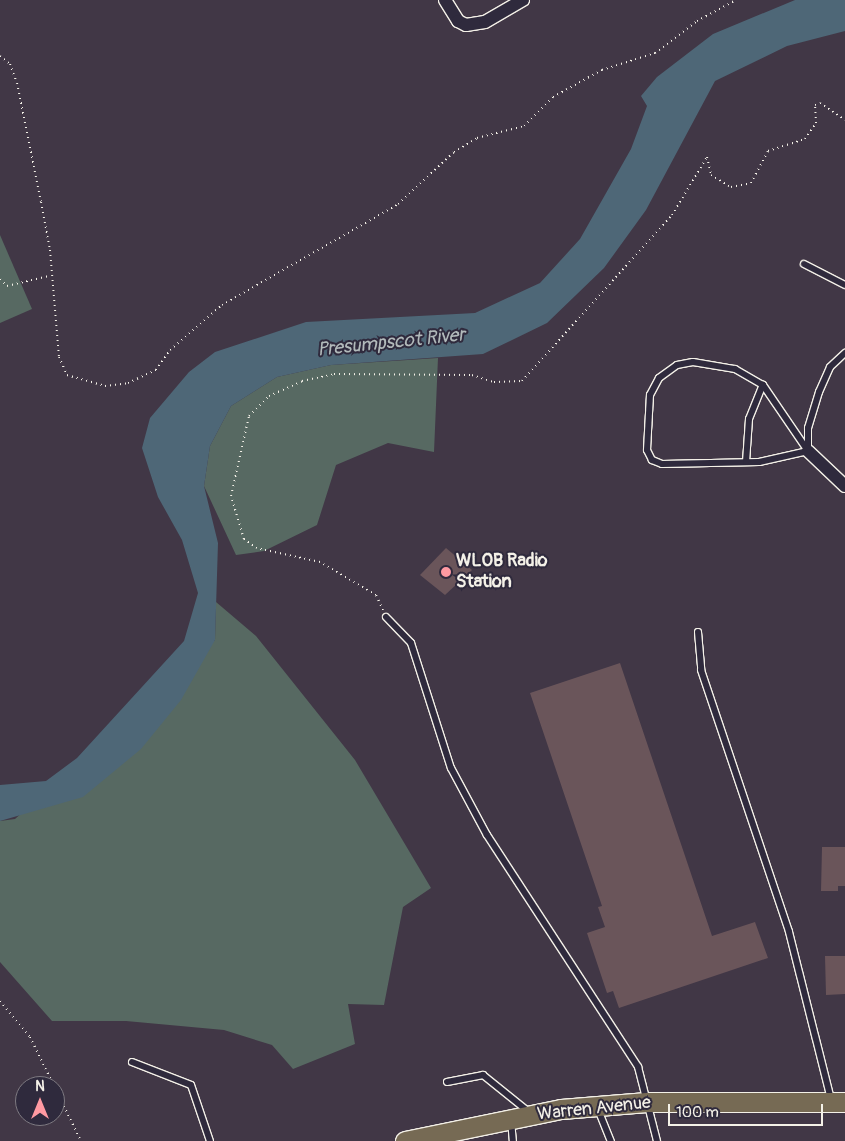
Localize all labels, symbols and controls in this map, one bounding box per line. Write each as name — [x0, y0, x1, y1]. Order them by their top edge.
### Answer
water label: Presumpscot River — [316, 324, 466, 362]
place label: WLOB Radio Station — [456, 551, 548, 594]
marker: WLOB Radio Station — [440, 566, 452, 578]
north arrow — [15, 1076, 65, 1126]
text: N — [35, 1078, 45, 1095]
street label: Warren Avenue — [536, 1092, 652, 1126]
scale bar — [670, 1094, 825, 1126]
text: 100 m — [676, 1103, 719, 1122]

